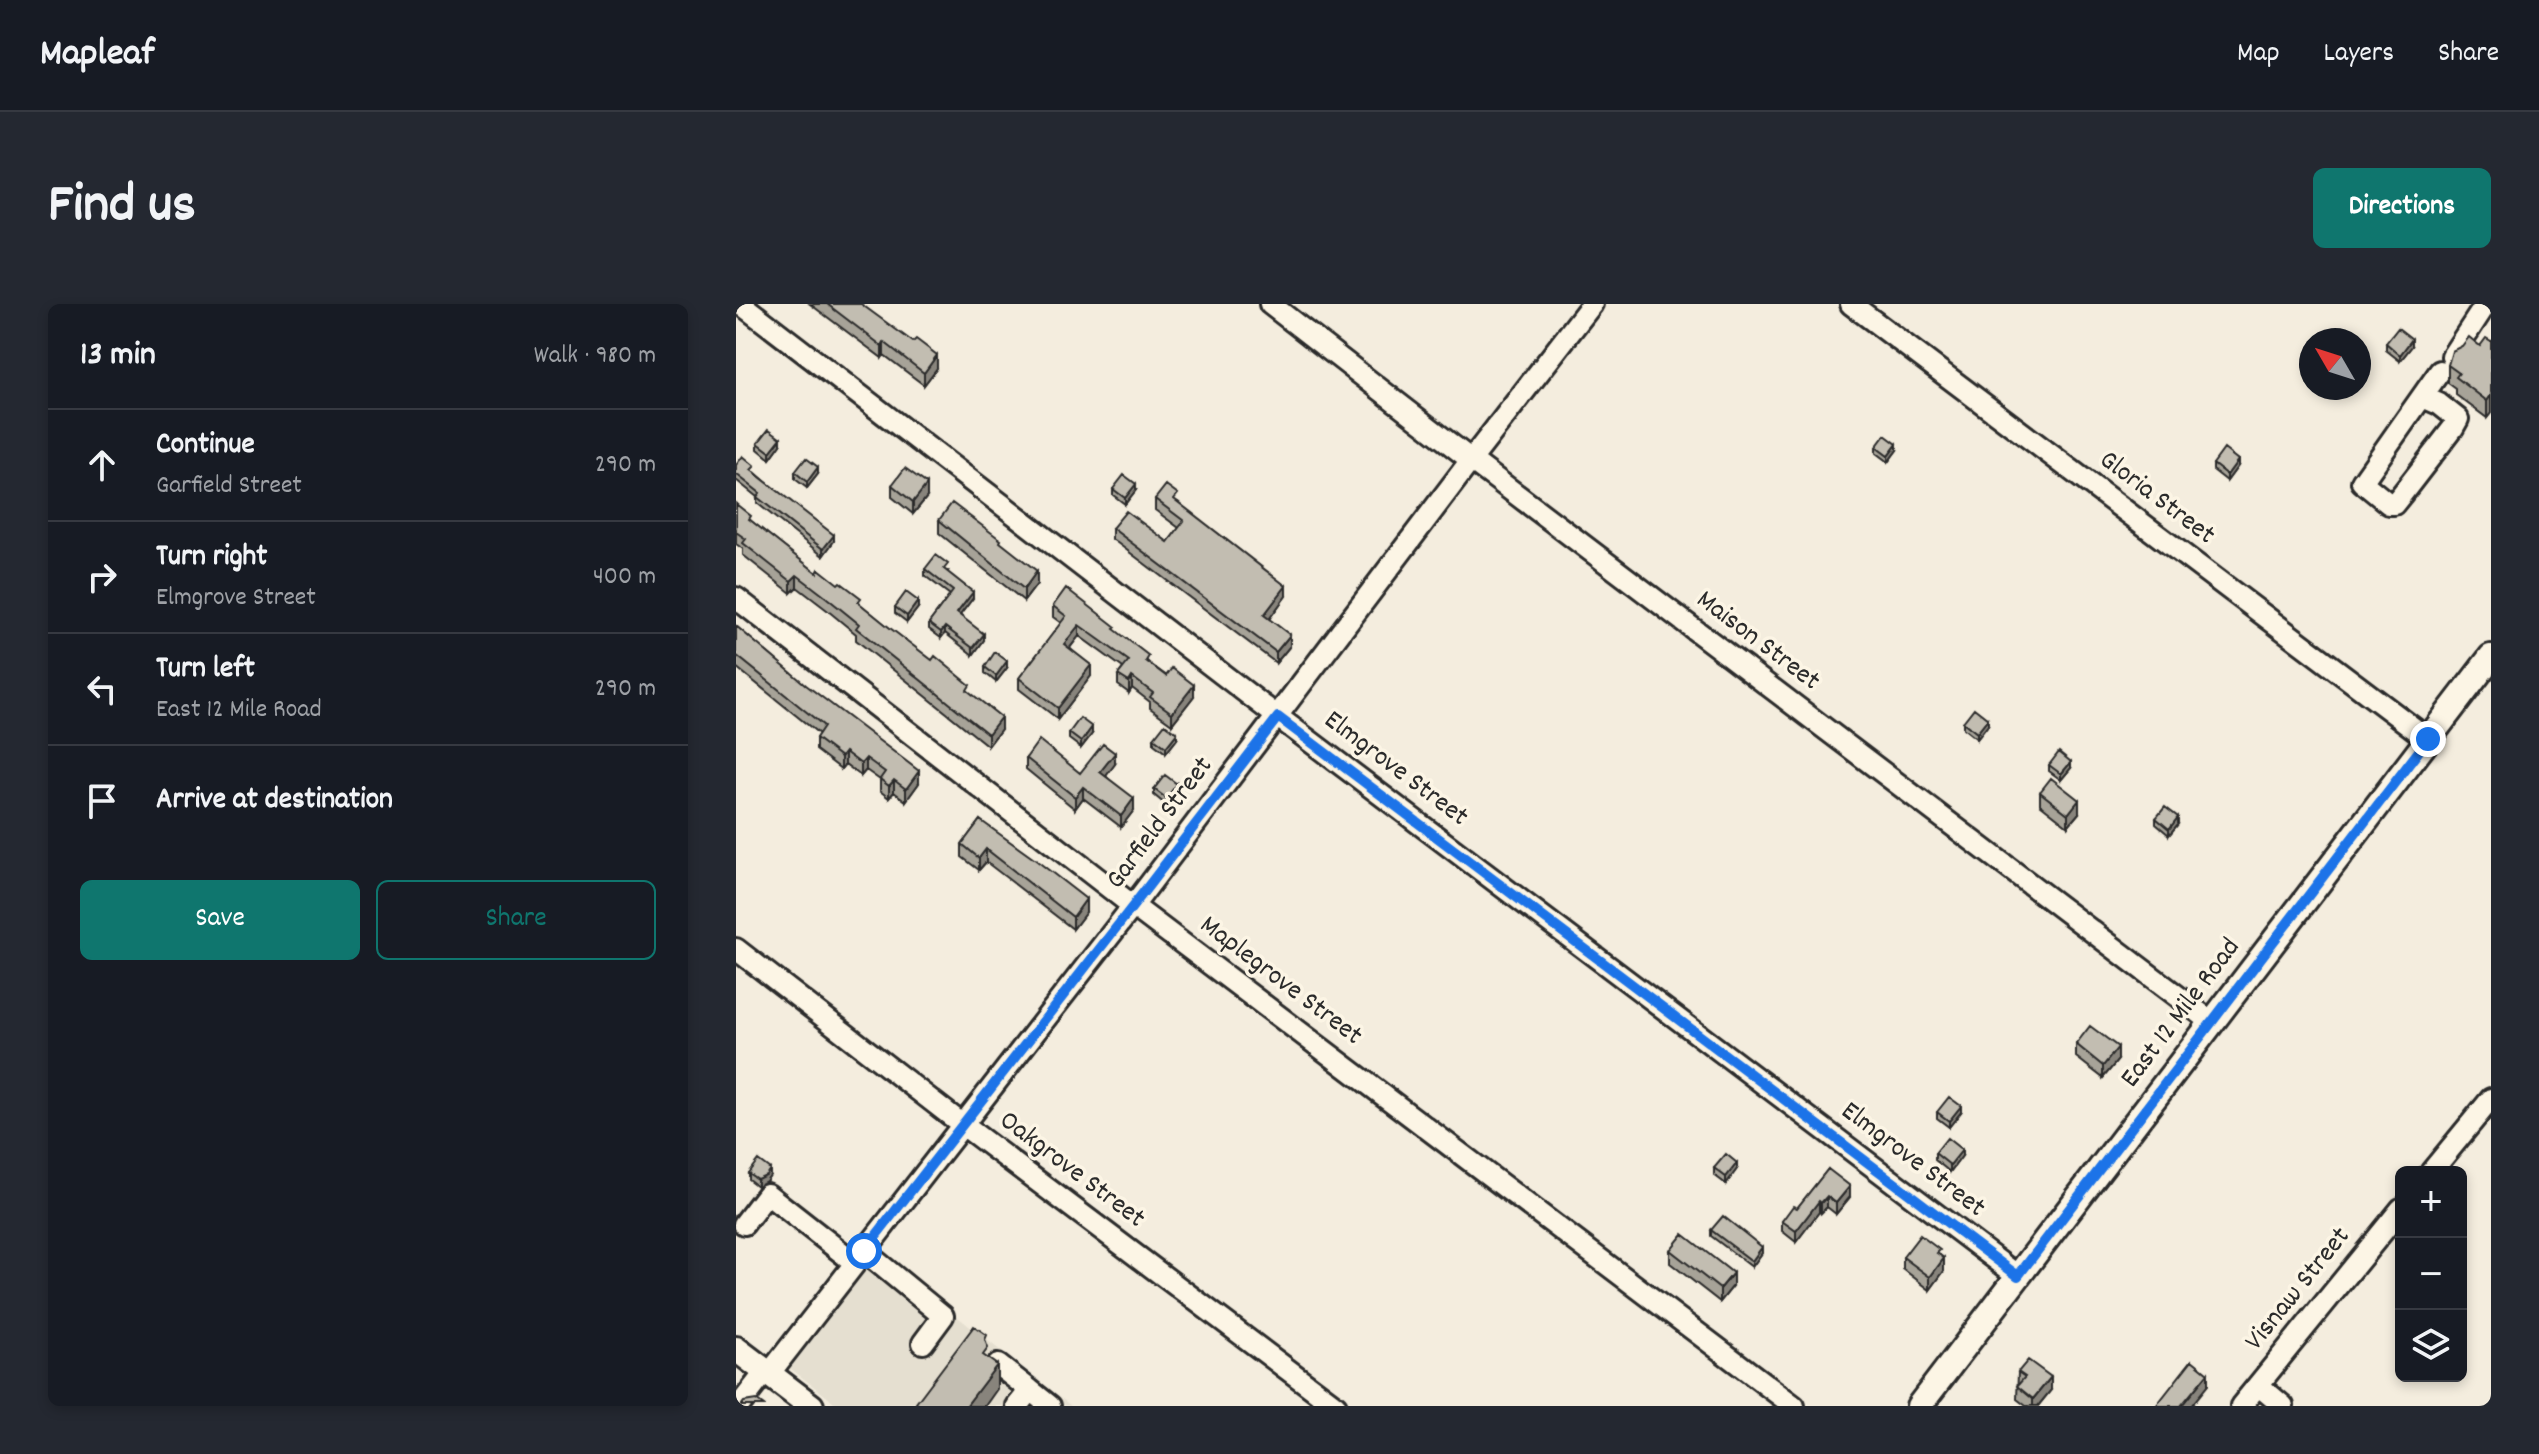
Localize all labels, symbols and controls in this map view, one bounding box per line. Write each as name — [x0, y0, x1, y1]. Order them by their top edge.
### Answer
text: Mapleaf — [40, 28, 155, 83]
text: Map — [2237, 35, 2280, 75]
text: Layers — [2324, 35, 2394, 75]
text: Share — [2438, 35, 2499, 75]
text: Find us — [48, 168, 196, 248]
button: Directions — [2313, 168, 2491, 248]
north arrow — [2299, 328, 2371, 400]
text: 13 min — [80, 332, 156, 381]
text: Walk · 980 m — [534, 338, 656, 375]
text: Continue — [156, 425, 255, 468]
street label: Gloria Street — [2090, 442, 2222, 556]
icon: ahead — [80, 443, 124, 487]
text: 290 m — [595, 447, 656, 484]
text: Garfield Street — [156, 468, 302, 505]
text: Turn right — [156, 537, 267, 580]
icon: right — [80, 555, 124, 599]
text: 400 m — [593, 559, 656, 596]
text: Elmgrove Street — [156, 580, 316, 617]
street label: Maison Street — [1687, 582, 1827, 702]
text: Turn left — [156, 649, 255, 692]
icon: left — [80, 667, 124, 711]
text: 290 m — [595, 671, 656, 708]
text: East 12 Mile Road — [156, 692, 322, 729]
street label: Elmgrove Street — [1314, 702, 1476, 838]
route end — [2410, 721, 2446, 757]
street label: Garfield Street — [1098, 749, 1224, 899]
icon: arrive — [80, 779, 124, 823]
text: Arrive at destination — [156, 780, 393, 823]
button: Save — [80, 880, 360, 960]
button: Share — [376, 880, 656, 960]
street label: Maplegrove Street — [1190, 907, 1370, 1057]
street label: East 12 Mile Road — [2112, 931, 2252, 1097]
street label: Elmgrove Street — [1831, 1093, 1993, 1229]
street label: Oakgrove Street — [989, 1103, 1153, 1239]
map controls — [2395, 1166, 2467, 1382]
button: + — [2395, 1166, 2467, 1238]
street label: Visnaw Street — [2237, 1220, 2361, 1360]
route start — [846, 1233, 882, 1269]
button: − — [2395, 1238, 2467, 1310]
button: layers — [2395, 1310, 2467, 1382]

